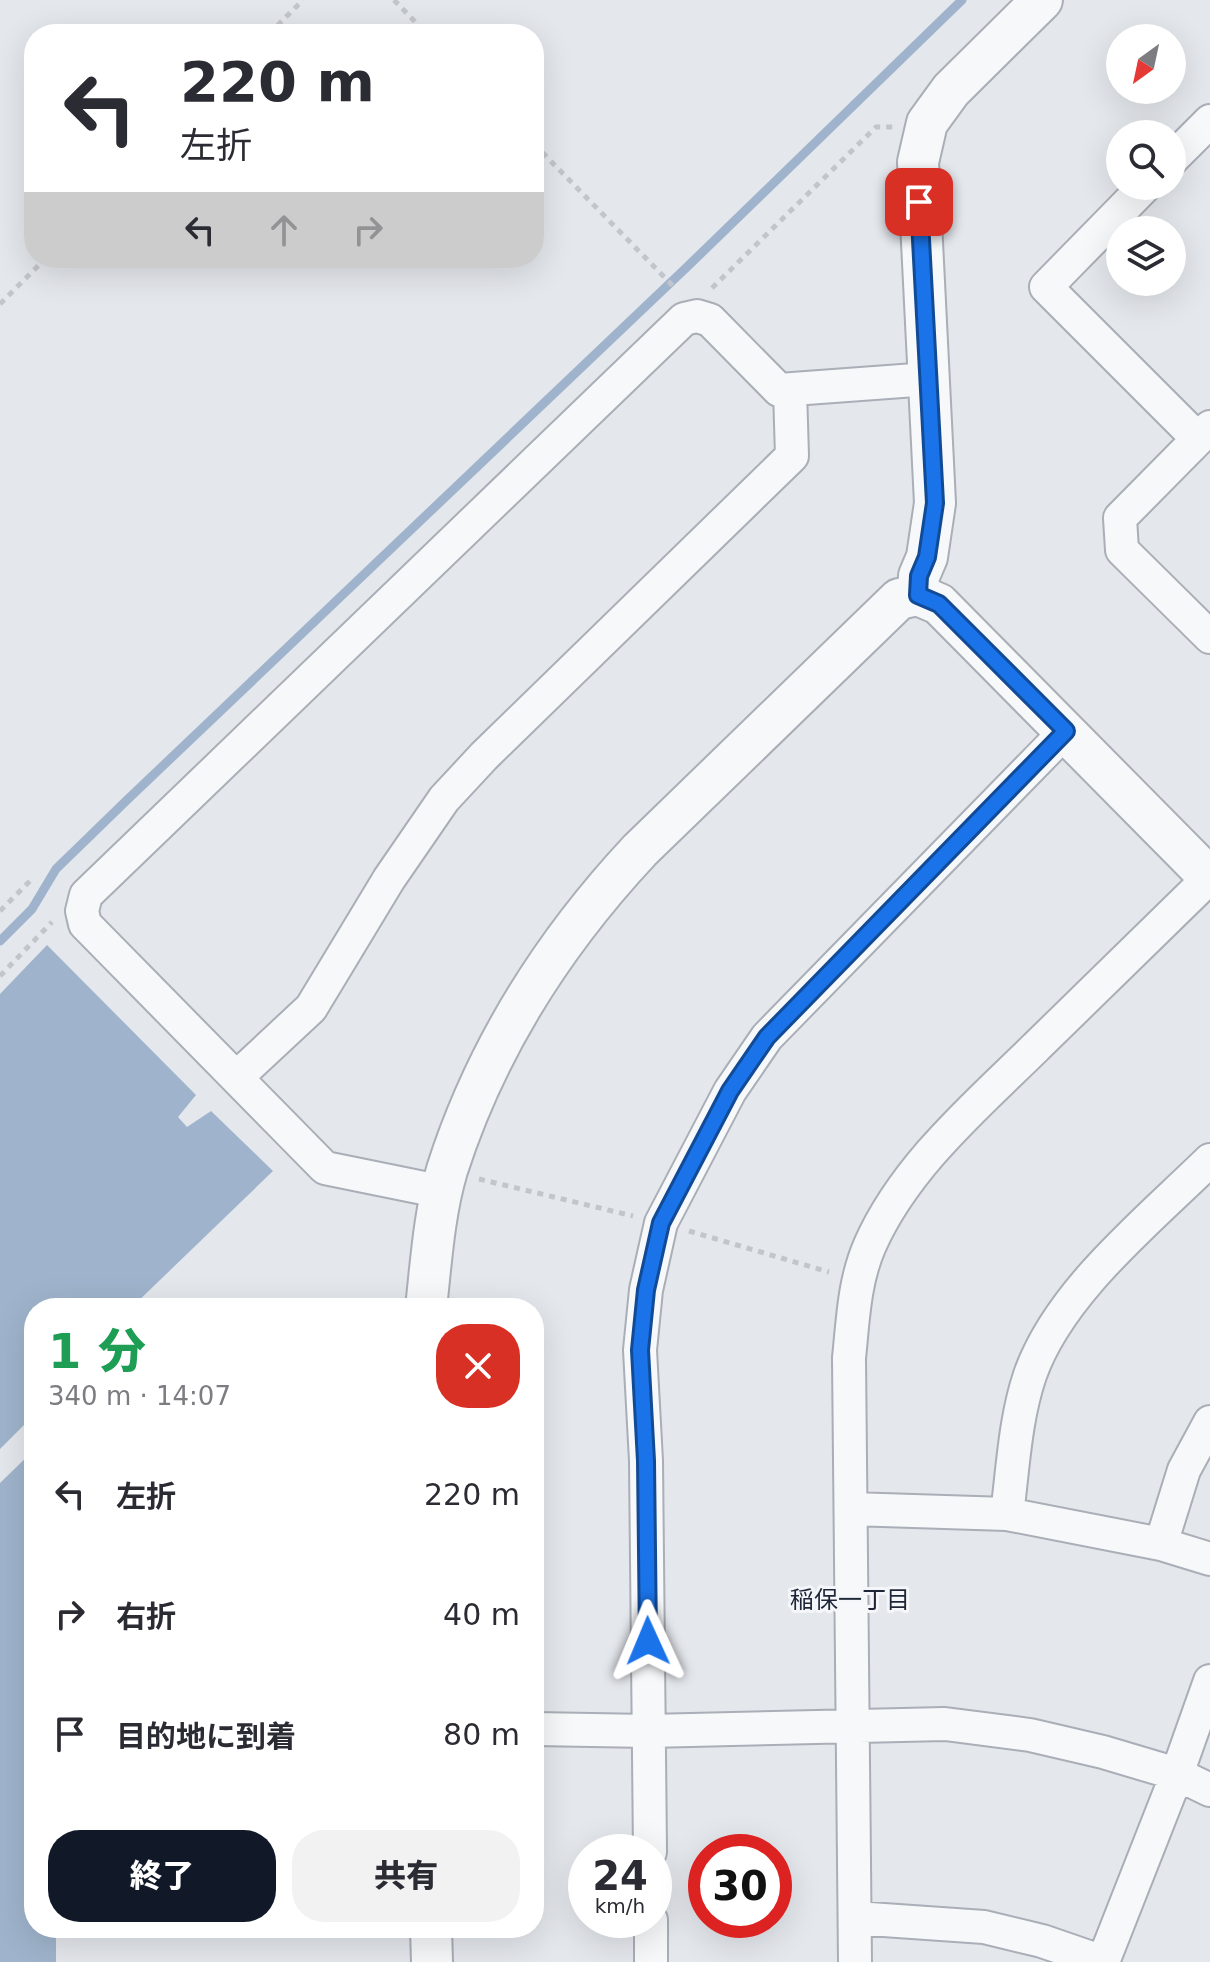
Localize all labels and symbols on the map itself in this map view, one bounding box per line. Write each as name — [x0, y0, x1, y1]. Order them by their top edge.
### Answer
north arrow — [1106, 24, 1186, 104]
pin — [885, 168, 953, 236]
district label: 稲保一丁目 — [790, 1586, 910, 1614]
position arrow — [606, 1599, 690, 1683]
speed limit sign: 30 — [688, 1834, 792, 1938]

